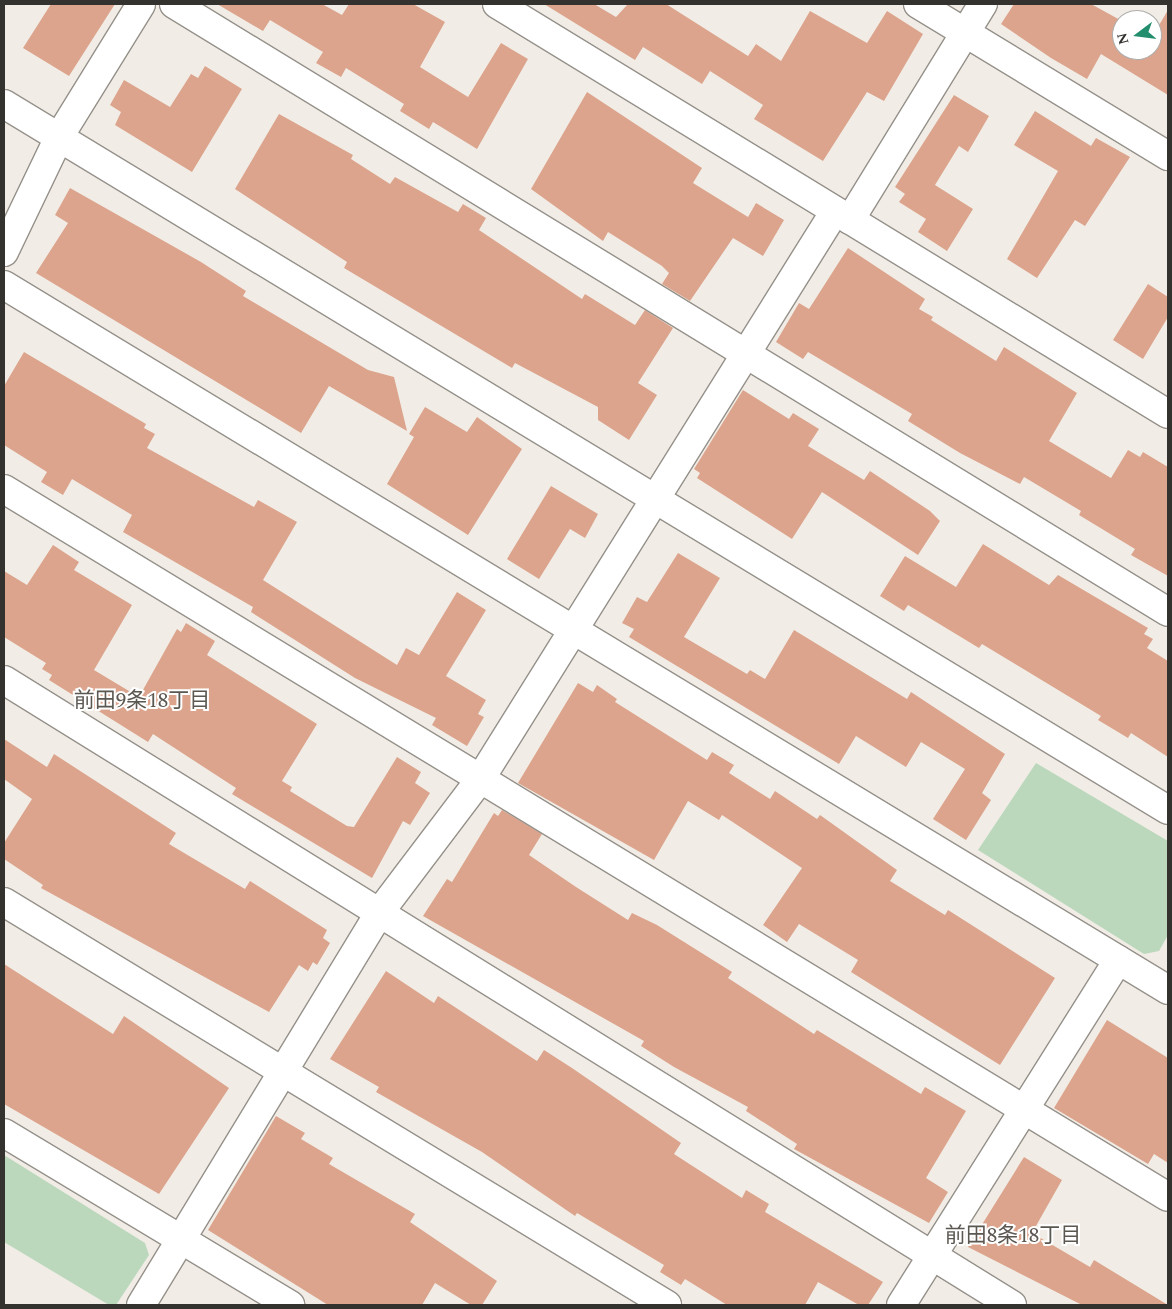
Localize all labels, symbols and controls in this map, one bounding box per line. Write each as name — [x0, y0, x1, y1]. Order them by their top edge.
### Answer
north arrow — [1112, 10, 1162, 60]
text: N — [1111, 31, 1135, 47]
district label: 前田9条18丁目 — [74, 688, 210, 714]
district label: 前田8条18丁目 — [945, 1223, 1081, 1249]

